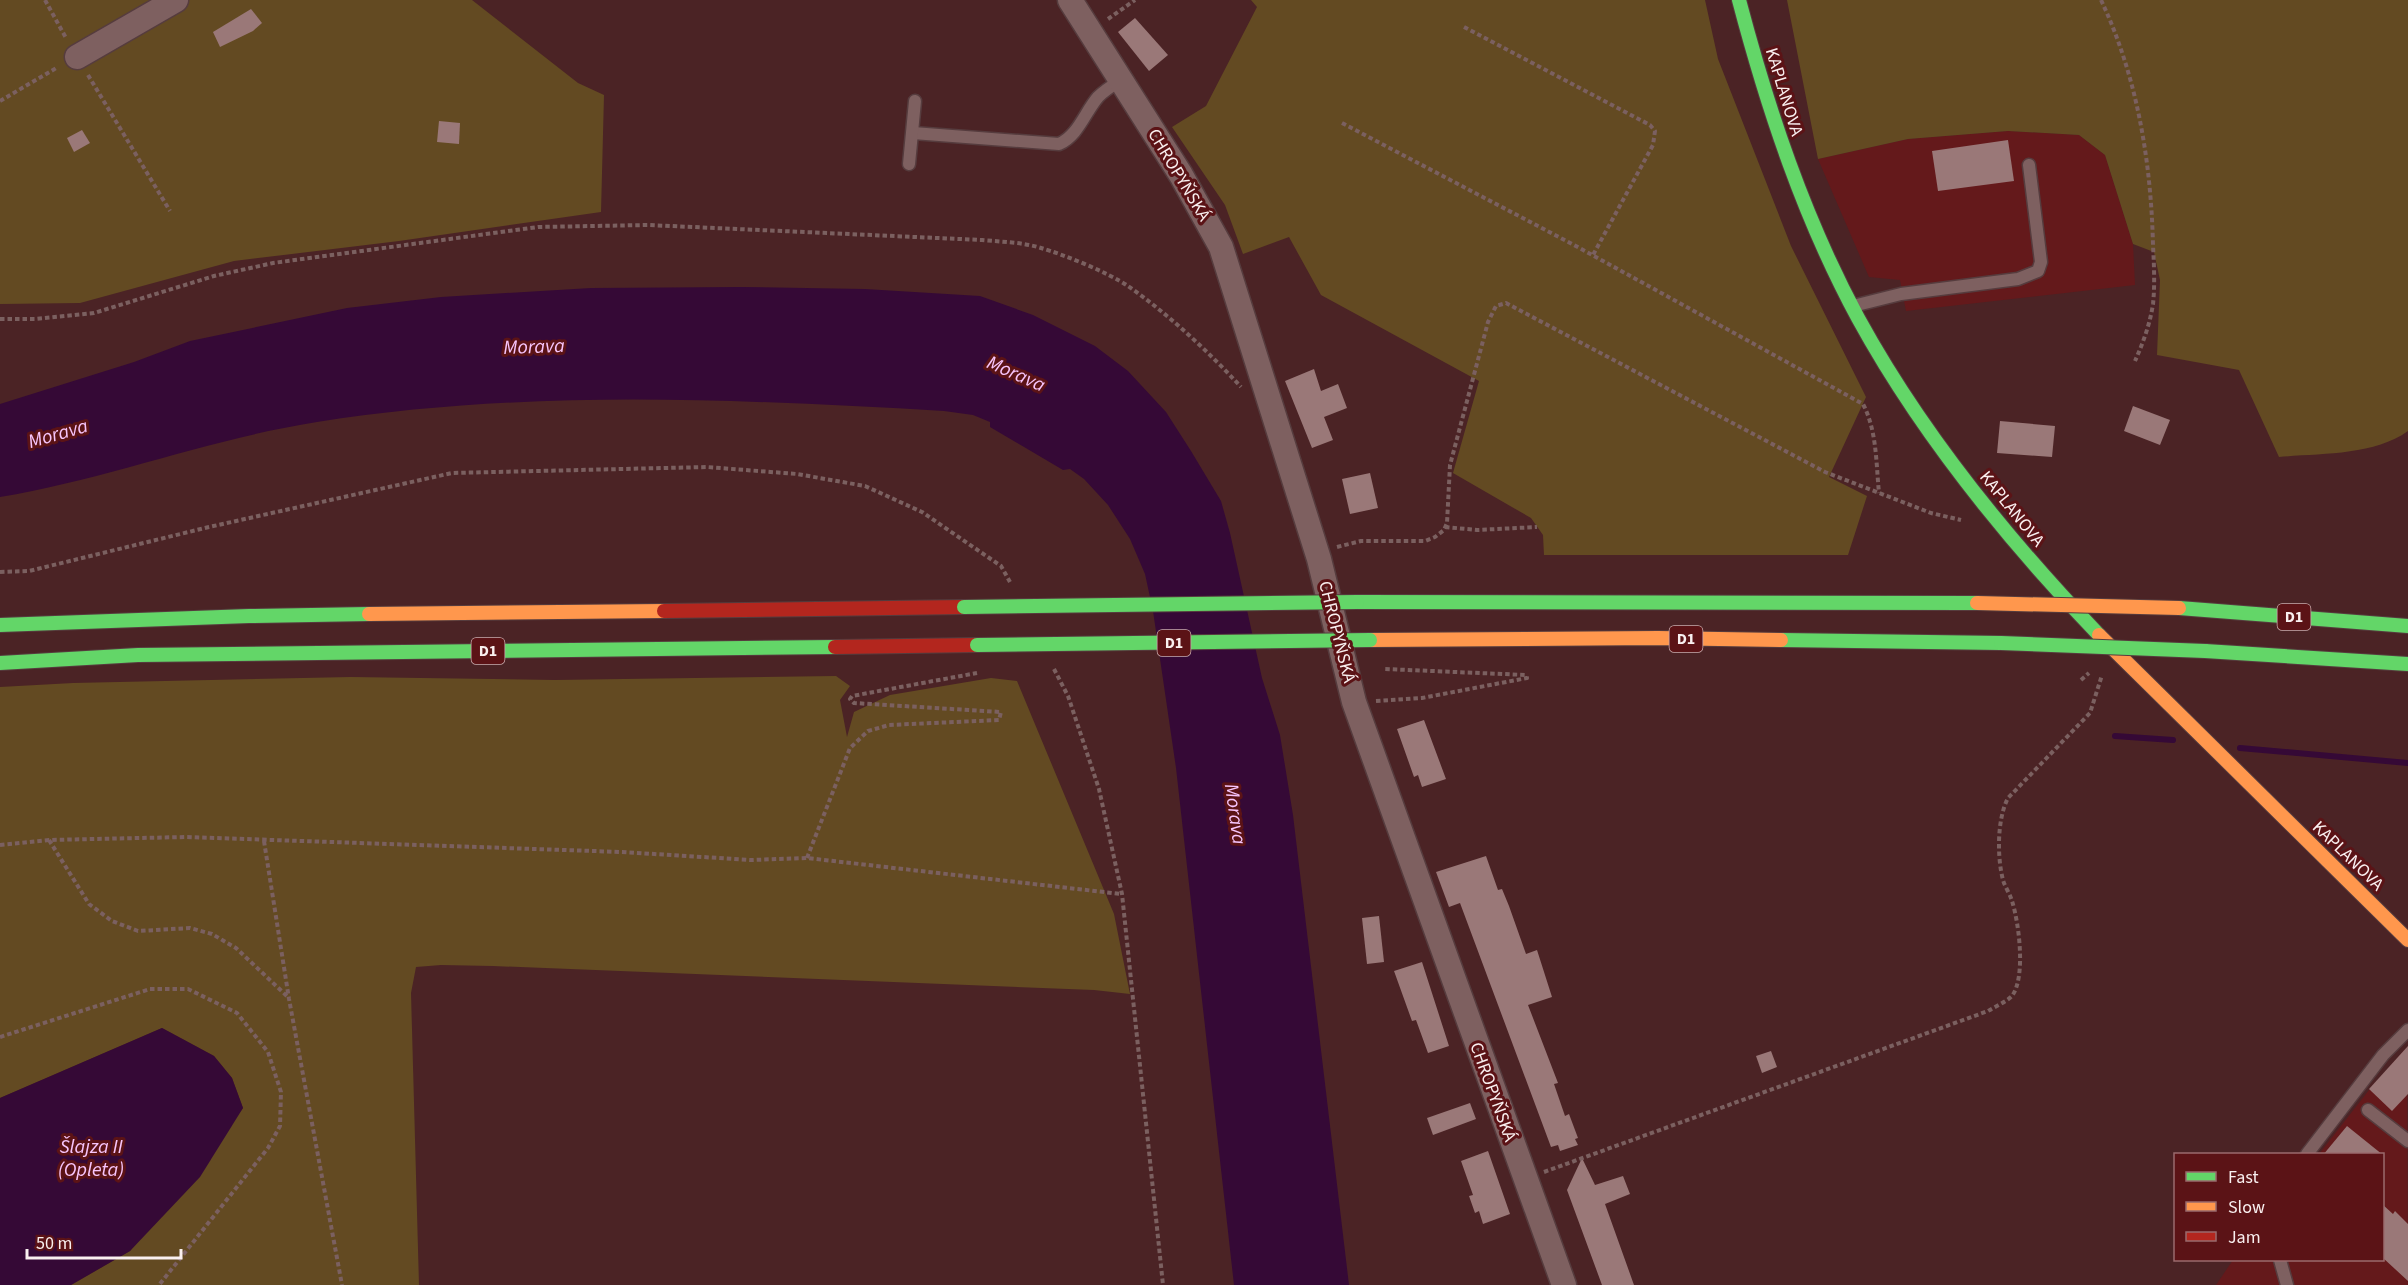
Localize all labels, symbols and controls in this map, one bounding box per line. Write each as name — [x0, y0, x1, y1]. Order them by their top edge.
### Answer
street label: KAPLANOVA — [1759, 45, 1809, 139]
street label: CHROPYŇSKÁ — [1141, 124, 1217, 226]
water label: Morava — [503, 332, 565, 362]
water label: Morava — [982, 349, 1050, 399]
water label: Morava — [25, 412, 92, 456]
street label: KAPLANOVA — [1974, 466, 2050, 552]
street label: CHROPYŇSKÁ — [1312, 578, 1362, 686]
road number: D1 — [2278, 604, 2310, 630]
road number: D1 — [1670, 626, 1702, 652]
road number: D1 — [1158, 630, 1190, 656]
road number: D1 — [472, 638, 504, 664]
water label: Morava — [1217, 782, 1253, 847]
street label: KAPLANOVA — [2307, 815, 2390, 897]
street label: CHROPYŇSKÁ — [1463, 1039, 1523, 1145]
water label: Šlajza II (Opleta) — [58, 1133, 124, 1184]
legend — [2174, 1153, 2384, 1261]
text: Fast — [2228, 1165, 2259, 1190]
text: Slow — [2228, 1195, 2265, 1220]
scale bar — [27, 1222, 182, 1260]
text: Jam — [2228, 1225, 2261, 1250]
text: 50 m — [36, 1231, 72, 1256]

